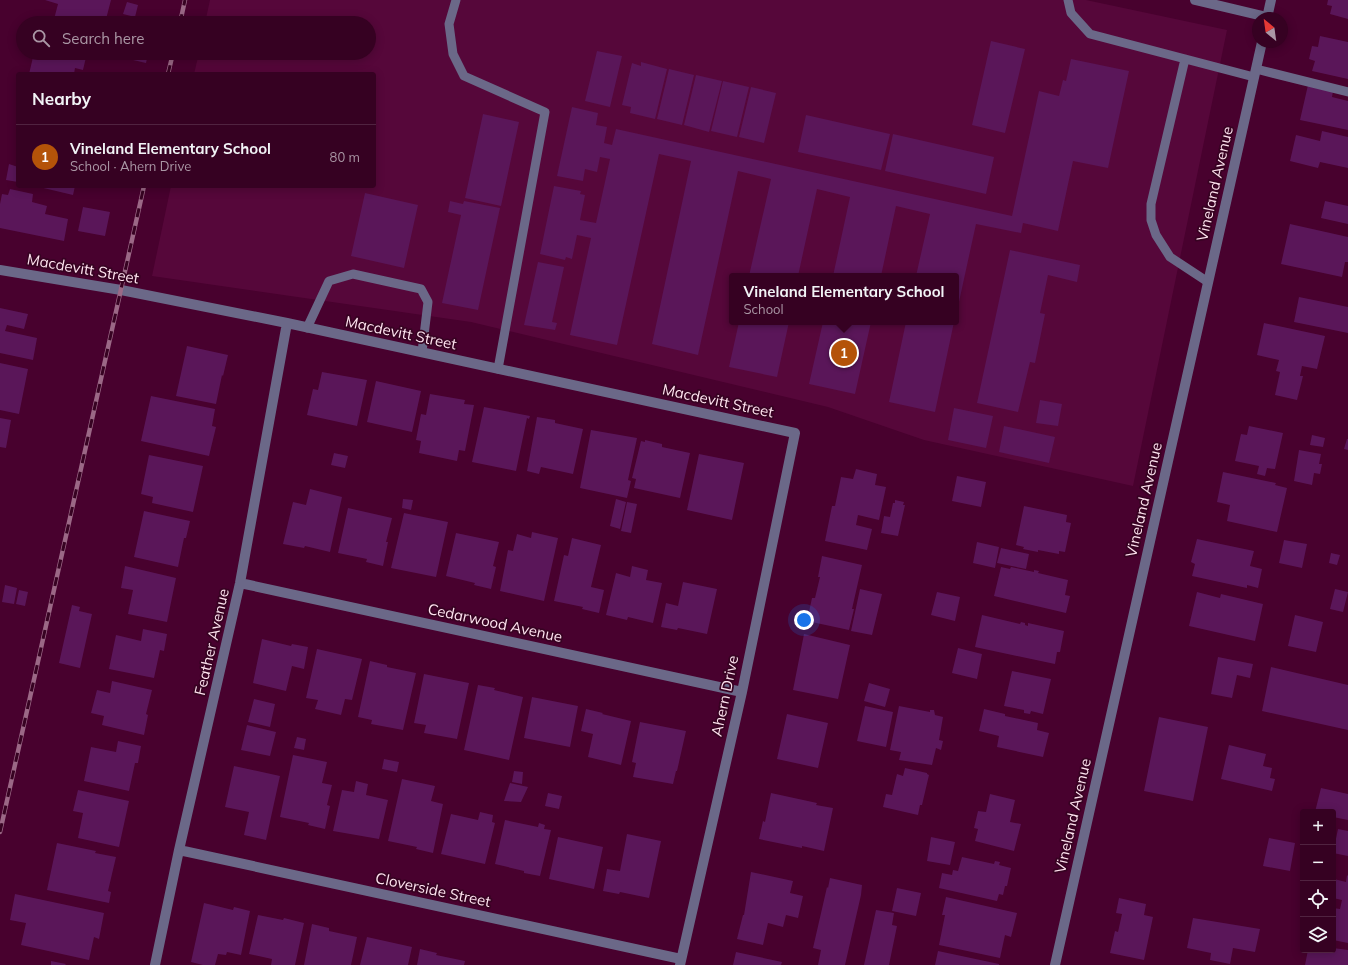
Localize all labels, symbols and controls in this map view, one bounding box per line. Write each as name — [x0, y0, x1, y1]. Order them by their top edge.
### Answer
north arrow — [1252, 12, 1288, 48]
search box — [16, 16, 376, 60]
icon: search — [30, 27, 52, 49]
text: Search here — [62, 29, 144, 48]
text: Nearby — [32, 88, 91, 109]
street label: Vineland Avenue — [1192, 124, 1237, 243]
text: Vineland Elementary School — [70, 139, 271, 158]
text: 1 — [41, 149, 49, 165]
text: 80 m — [330, 149, 360, 165]
text: School · Ahern Drive — [70, 158, 191, 174]
street label: Macdevitt Street — [26, 249, 141, 288]
popup — [729, 273, 959, 325]
text: Vineland Elementary School — [743, 282, 945, 301]
text: School — [743, 301, 784, 317]
street label: Macdevitt Street — [344, 311, 459, 354]
pin: 1 — [831, 338, 857, 368]
street label: Macdevitt Street — [661, 379, 776, 422]
street label: Vineland Avenue — [1121, 440, 1166, 559]
street label: Feather Avenue — [190, 587, 233, 697]
street label: Cedarwood Avenue — [426, 599, 564, 646]
your location — [794, 610, 814, 630]
street label: Ahern Drive — [707, 654, 742, 738]
street label: Vineland Avenue — [1050, 756, 1095, 875]
map controls — [1300, 809, 1336, 953]
button: + — [1300, 809, 1336, 845]
button: − — [1300, 845, 1336, 881]
street label: Cloverside Street — [374, 868, 492, 911]
button: locate — [1300, 881, 1336, 917]
button: layers — [1300, 917, 1336, 953]

